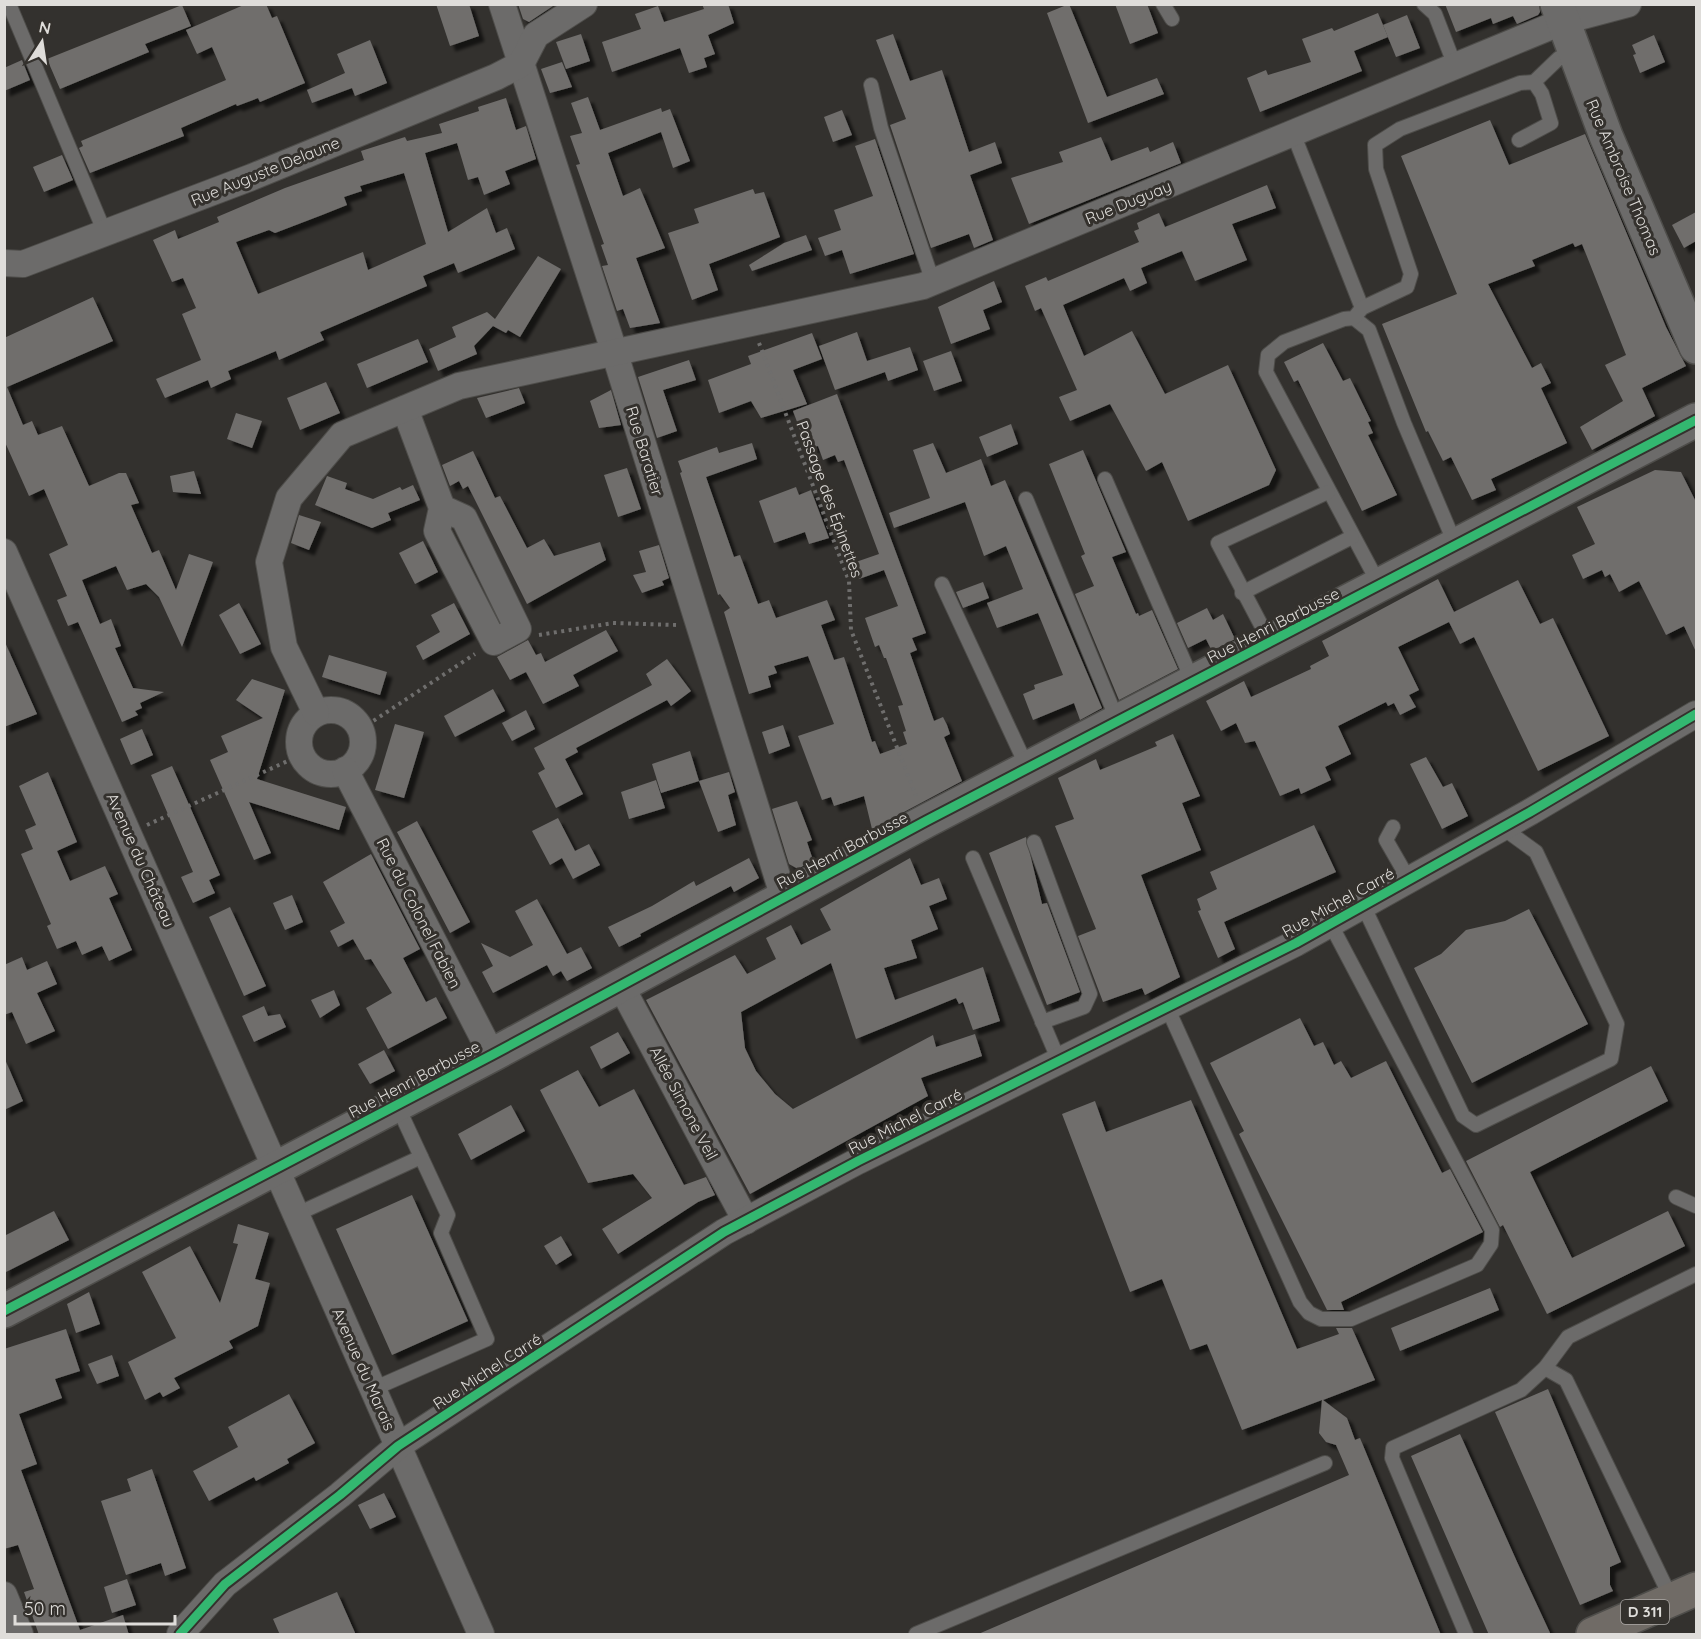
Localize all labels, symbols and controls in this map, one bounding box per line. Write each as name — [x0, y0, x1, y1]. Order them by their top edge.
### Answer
north arrow — [12, 12, 72, 72]
text: N — [37, 16, 53, 38]
street label: Rue Ambroise Thomas — [1582, 96, 1666, 258]
street label: Rue Auguste Delaune — [188, 132, 342, 210]
street label: Rue Duguay — [1082, 176, 1174, 228]
street label: Rue Baratier — [622, 404, 668, 498]
street label: Passage des Épinettes — [792, 418, 868, 580]
street label: Rue Henri Barbusse — [1203, 583, 1343, 667]
street label: Avenue du Château — [102, 790, 180, 930]
street label: Rue Henri Barbusse — [773, 807, 911, 893]
street label: Rue du Colonel Fabien — [372, 835, 466, 991]
street label: Rue Michel Carré — [1278, 863, 1398, 941]
street label: Rue Henri Barbusse — [345, 1036, 483, 1122]
street label: Allée Simone Veil — [646, 1043, 722, 1163]
street label: Rue Michel Carré — [845, 1084, 965, 1158]
street label: Avenue du Marais — [328, 1305, 400, 1433]
street label: Rue Michel Carré — [429, 1328, 545, 1414]
scale bar — [15, 1588, 176, 1626]
text: 50 m — [24, 1597, 66, 1620]
road number: D 311 — [1621, 1600, 1669, 1624]

